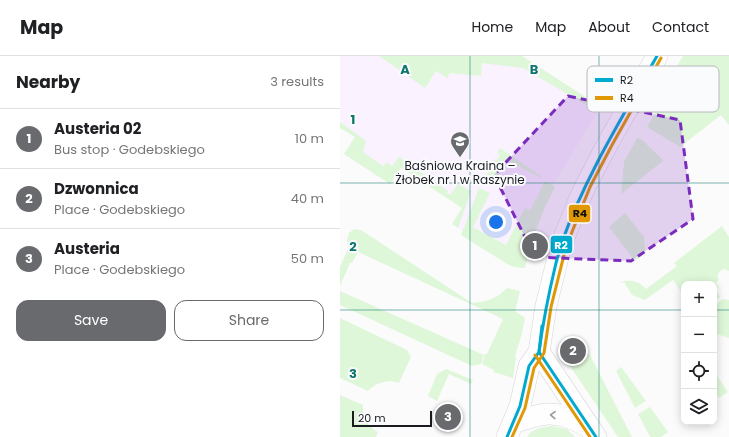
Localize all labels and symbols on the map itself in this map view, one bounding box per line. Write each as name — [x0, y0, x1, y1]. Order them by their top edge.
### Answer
text: A — [400, 60, 410, 79]
text: B — [530, 60, 539, 79]
legend — [587, 66, 719, 112]
text: R2 — [620, 72, 633, 88]
text: R4 — [620, 90, 634, 106]
text: 1 — [351, 110, 355, 129]
school or university icon: Baśniowa Kraina – Żłobek nr 1 w Raszynie — [449, 130, 471, 158]
place label: Baśniowa Kraina – Żłobek nr 1 w Raszynie — [395, 157, 525, 188]
line badge: R4 — [568, 204, 591, 223]
text: R4 — [573, 205, 588, 221]
your location — [486, 212, 506, 232]
pin: 1 — [522, 231, 548, 261]
line badge: R2 — [550, 235, 573, 254]
text: 2 — [349, 237, 357, 256]
text: R2 — [554, 237, 568, 253]
pin: 2 — [560, 336, 586, 366]
text: 3 — [349, 364, 357, 383]
pin: 3 — [435, 402, 461, 432]
scale bar — [352, 409, 432, 428]
one-way arrow — [550, 410, 556, 419]

